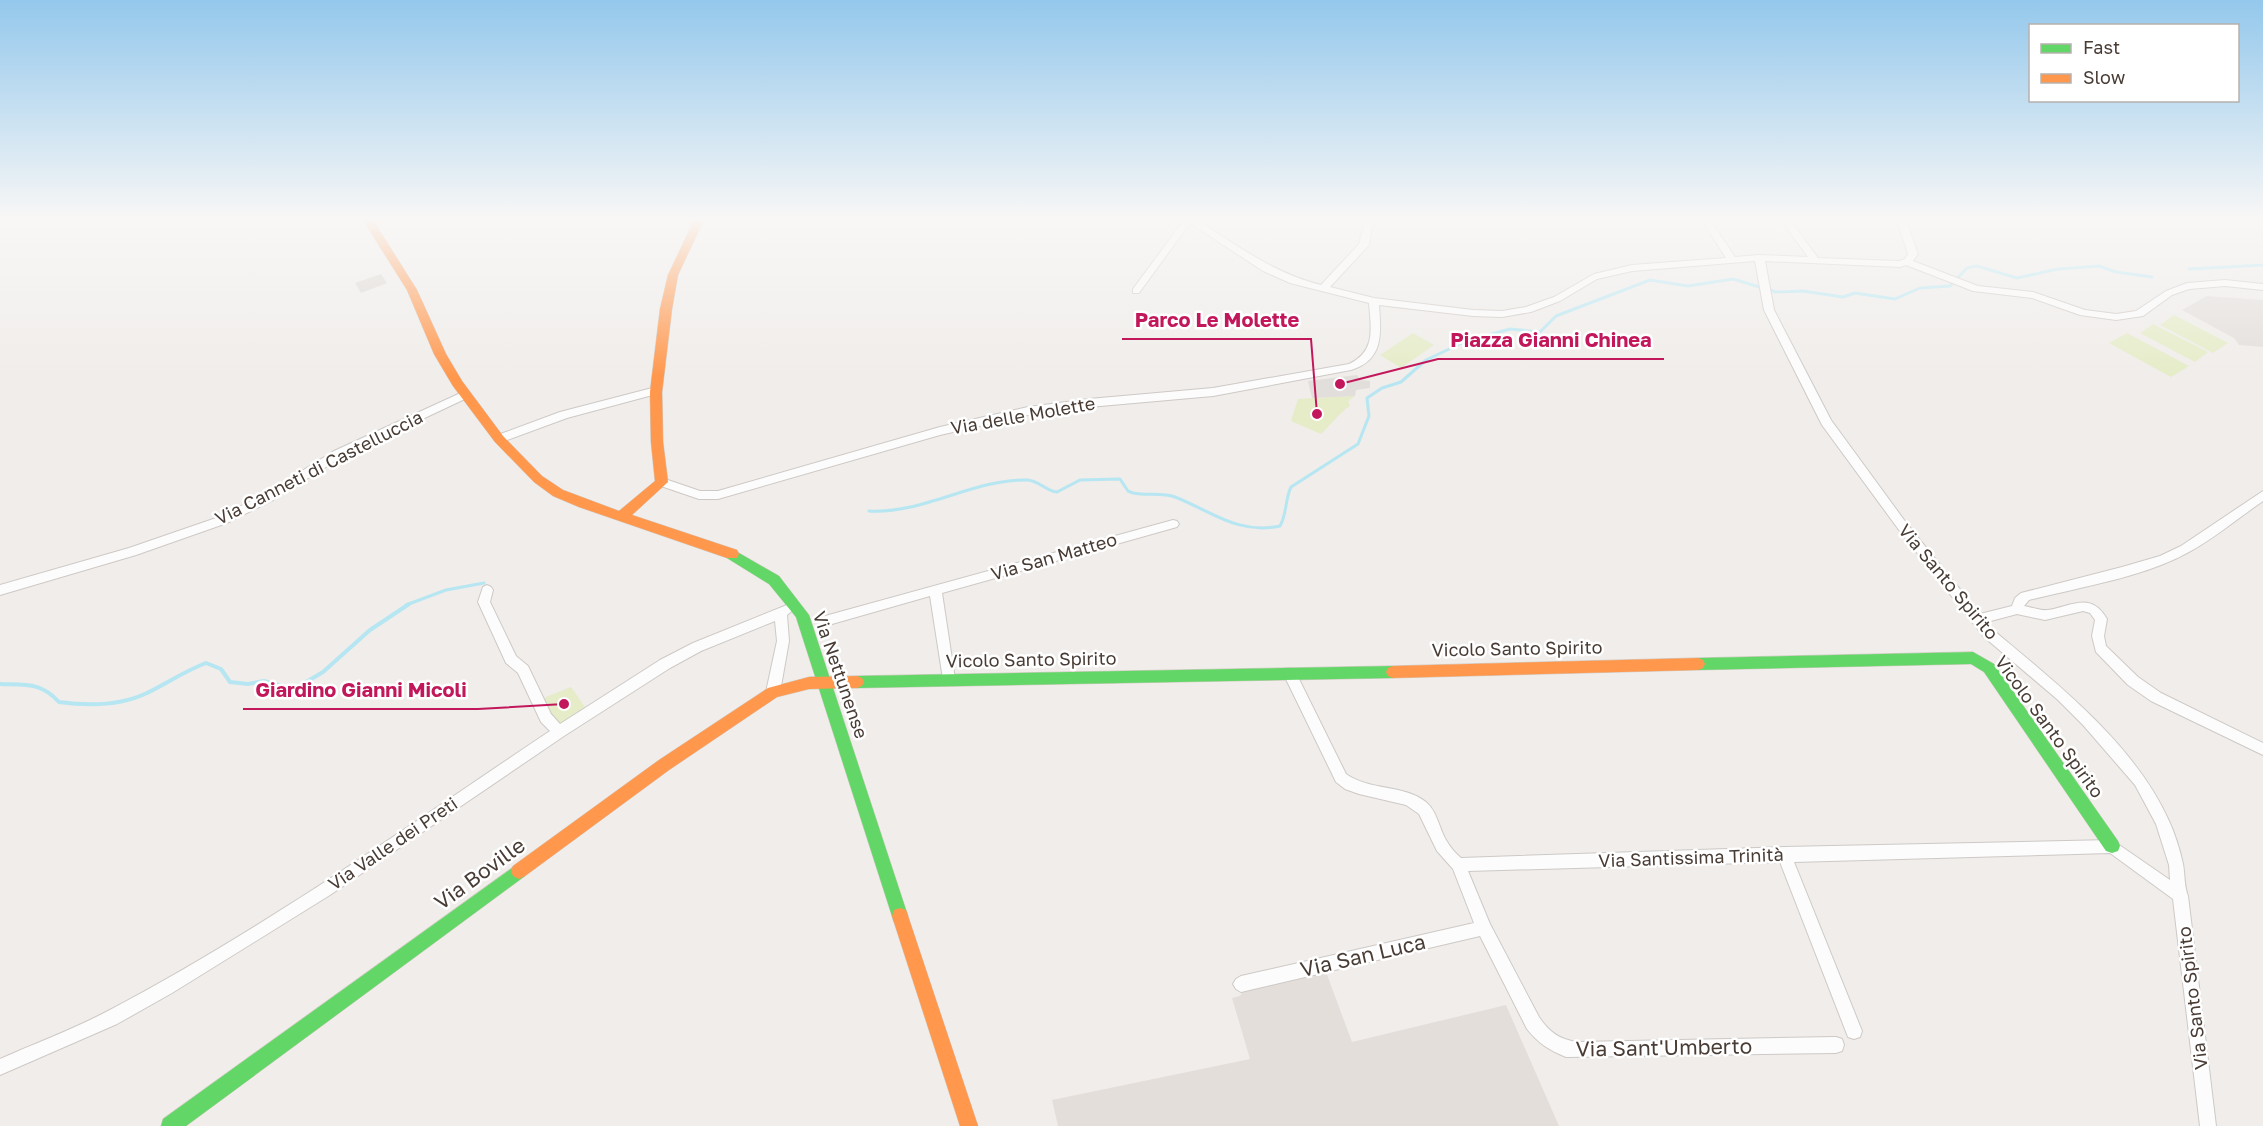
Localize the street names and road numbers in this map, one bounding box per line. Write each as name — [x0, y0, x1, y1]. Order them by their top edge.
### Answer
street label: Via delle Molette — [949, 391, 1097, 439]
street label: Via Canneti di Castelluccia — [211, 405, 426, 529]
street label: Via Santo Spirito — [1894, 519, 2003, 644]
street label: Via San Matteo — [988, 528, 1119, 584]
street label: Via Nettunense — [809, 608, 873, 741]
street label: Vicolo Santo Spirito — [1431, 636, 1603, 660]
street label: Vicolo Santo Spirito — [945, 647, 1117, 671]
street label: Vicolo Santo Spirito — [1991, 651, 2109, 802]
street label: Via Valle dei Preti — [324, 792, 461, 894]
street label: Via Boville — [429, 832, 530, 915]
street label: Via Santissima Trinità — [1598, 843, 1784, 871]
street label: Via Santo Spirito — [2172, 925, 2212, 1071]
street label: Via San Luca — [1298, 928, 1428, 982]
street label: Via Sant'Umberto — [1575, 1032, 1753, 1062]

